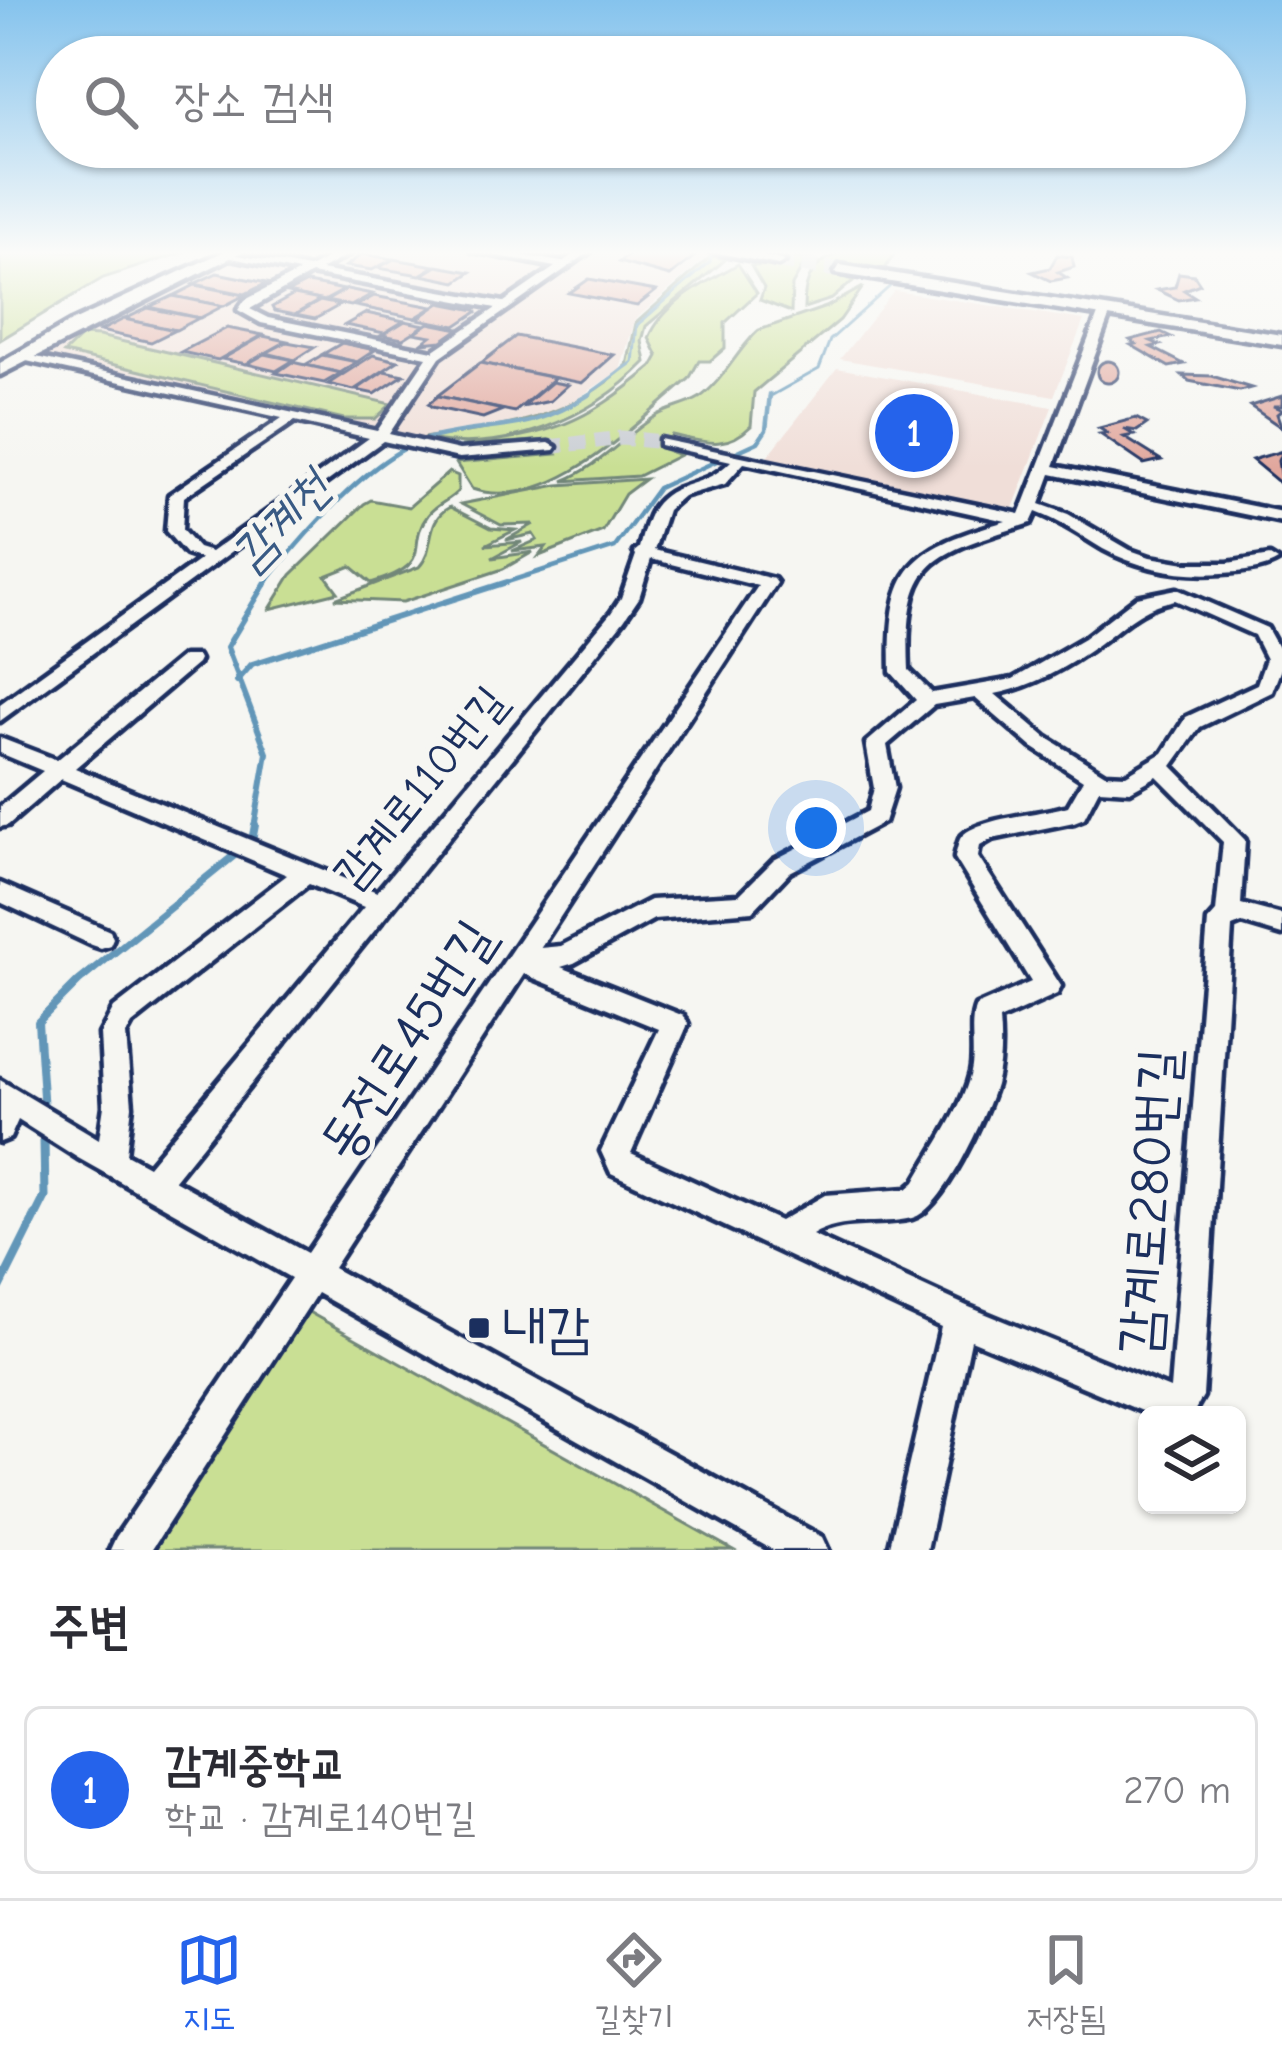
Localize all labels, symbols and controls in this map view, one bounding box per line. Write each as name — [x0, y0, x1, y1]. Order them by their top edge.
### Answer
search box — [36, 36, 1246, 168]
icon: search — [78, 69, 144, 135]
text: 장소 검색 — [174, 74, 334, 126]
pin: 1 — [875, 388, 953, 478]
water label: 감계천 — [221, 457, 344, 582]
street label: 감계로110번길 — [323, 676, 517, 898]
your location — [786, 798, 846, 858]
street label: 동전로45번길 — [306, 909, 508, 1171]
street label: 감계로280번길 — [1107, 1046, 1191, 1356]
place label: 내감 — [503, 1297, 590, 1360]
marker: 내감 — [466, 1315, 492, 1341]
map controls — [1138, 1406, 1246, 1514]
button: layers — [1138, 1406, 1246, 1514]
text: 주변 — [48, 1597, 130, 1656]
text: 감계중학교 — [165, 1738, 346, 1790]
text: 1 — [82, 1768, 98, 1813]
text: 270 m — [1123, 1768, 1231, 1813]
text: 학교 · 감계로140번길 — [165, 1795, 476, 1840]
tab: 지도 — [176, 1927, 242, 2040]
tab: 길찾기 — [594, 1927, 674, 2040]
tab: 저장됨 — [1026, 1927, 1106, 2040]

